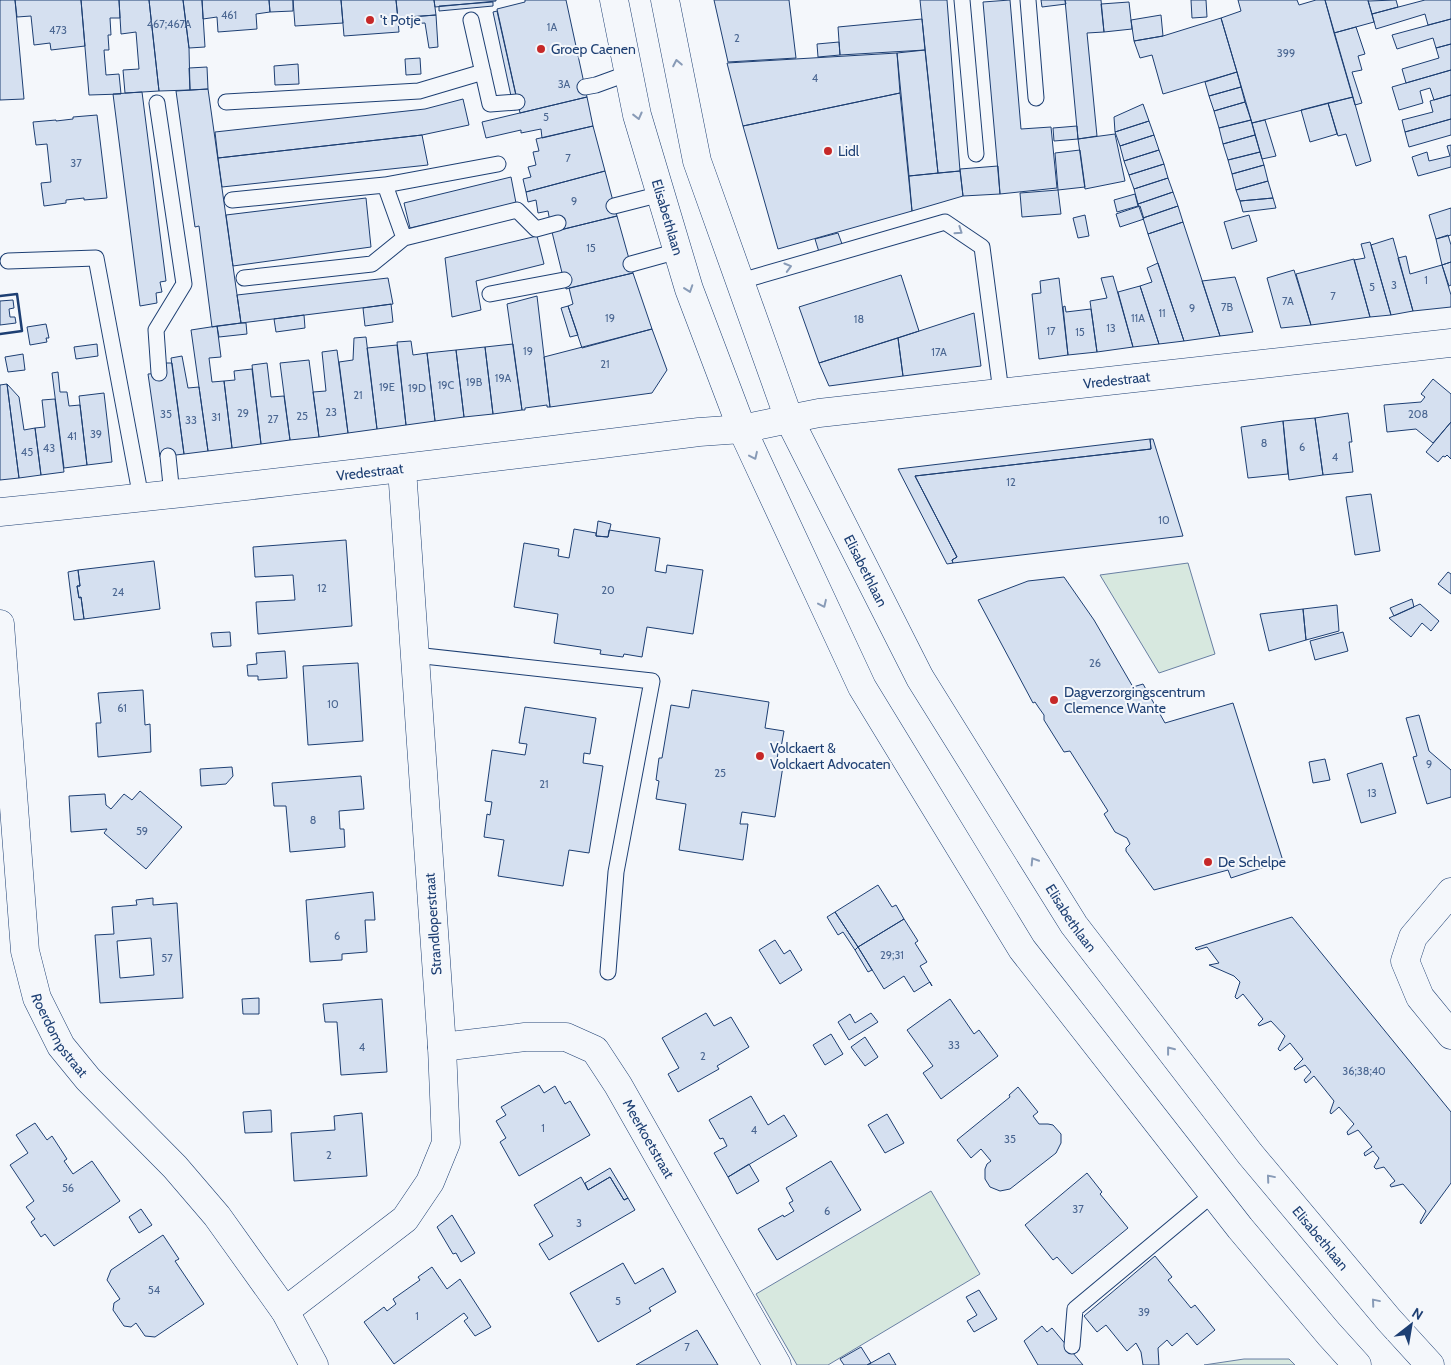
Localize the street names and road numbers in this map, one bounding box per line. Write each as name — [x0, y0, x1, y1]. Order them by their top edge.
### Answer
street label: Elisabethlaan — [648, 177, 687, 258]
street label: Vredestraat — [1082, 367, 1151, 393]
street label: Vredestraat — [335, 459, 405, 485]
street label: Elisabethlaan — [840, 532, 892, 610]
street label: Strandloperstraat — [420, 872, 446, 976]
street label: Elisabethlaan — [1042, 881, 1101, 956]
street label: Roerdompstraat — [27, 992, 92, 1081]
street label: Meerkoetstraat — [619, 1096, 678, 1182]
street label: Elisabethlaan — [1288, 1202, 1353, 1274]

